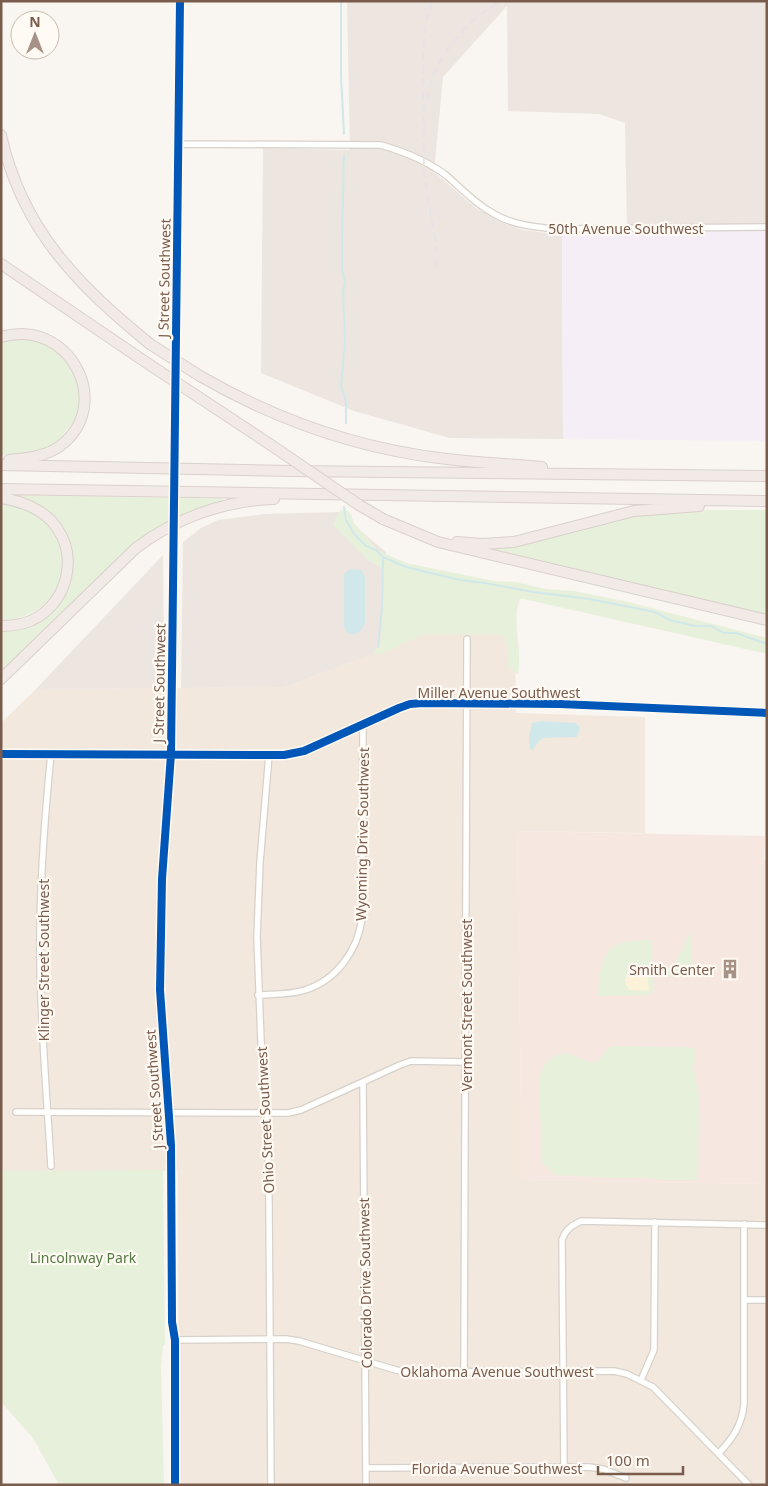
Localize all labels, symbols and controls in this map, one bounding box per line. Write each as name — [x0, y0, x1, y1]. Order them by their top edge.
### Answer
north arrow — [10, 10, 60, 60]
text: N — [29, 12, 41, 31]
street label: J Street Southwest — [153, 218, 175, 340]
street label: 50th Avenue Southwest — [548, 219, 704, 238]
street label: J Street Southwest — [148, 623, 170, 745]
street label: Miller Avenue Southwest — [418, 683, 580, 702]
street label: Wyoming Drive Southwest — [351, 747, 373, 921]
street label: Klinger Street Southwest — [34, 879, 53, 1041]
street label: Vermont Street Southwest — [457, 919, 476, 1091]
building icon: Smith Center — [719, 958, 741, 980]
place label: Smith Center — [629, 960, 715, 979]
street label: J Street Southwest — [140, 1029, 168, 1151]
street label: Ohio Street Southwest — [252, 1046, 278, 1194]
street label: Colorado Drive Southwest — [354, 1197, 376, 1369]
park label: Lincolnway Park — [30, 1248, 137, 1267]
street label: Oklahoma Avenue Southwest — [400, 1362, 594, 1381]
scale bar — [598, 1444, 683, 1476]
text: 100 m — [606, 1450, 650, 1470]
street label: Florida Avenue Southwest — [412, 1459, 582, 1478]

